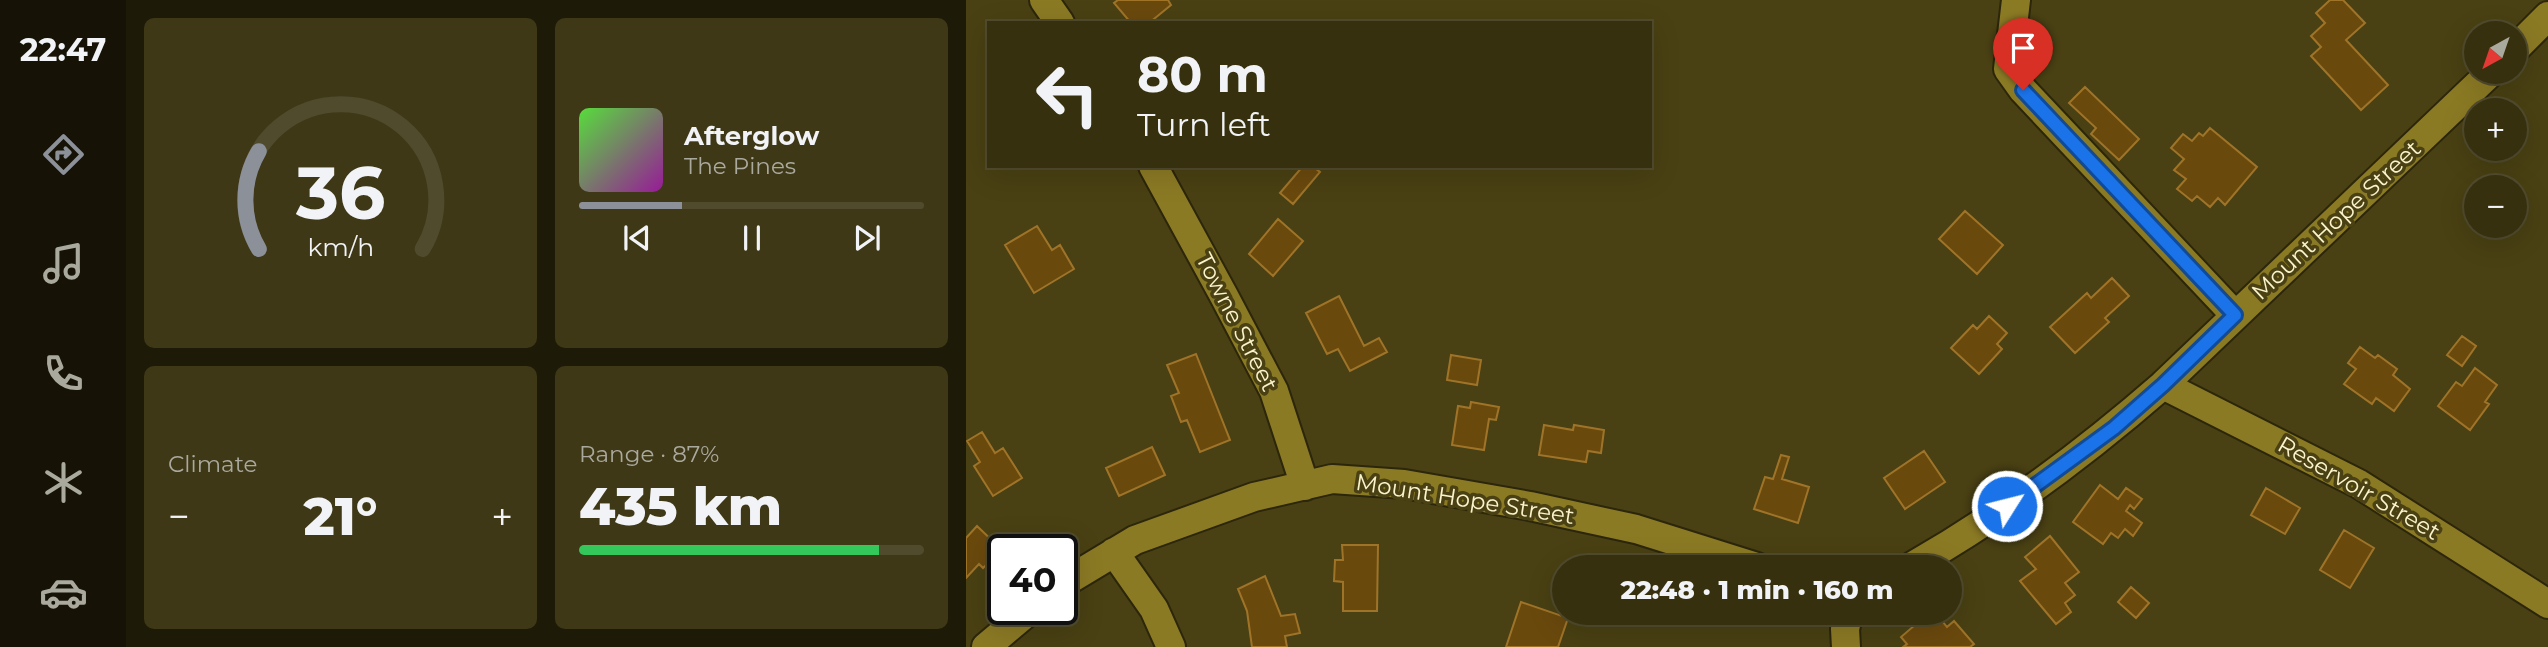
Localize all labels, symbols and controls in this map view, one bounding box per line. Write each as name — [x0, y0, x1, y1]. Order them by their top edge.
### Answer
pin — [1993, 18, 2053, 90]
north arrow — [2464, 21, 2527, 84]
map controls — [2464, 21, 2527, 238]
icon: arrive — [2004, 29, 2042, 67]
text: 22:47 — [20, 30, 106, 69]
text: 80 m — [1137, 45, 1268, 104]
icon: left — [1022, 49, 1113, 140]
button: + — [2464, 98, 2527, 161]
text: Turn left — [1137, 105, 1271, 144]
text: Afterglow — [684, 120, 819, 152]
icon: directions — [39, 130, 88, 179]
street label: Mount Hope Street — [2246, 134, 2426, 306]
text: 36 — [295, 149, 385, 237]
text: The Pines — [684, 152, 796, 180]
button: − — [2464, 175, 2527, 238]
icon: previous — [618, 219, 656, 257]
icon: pause — [733, 219, 771, 257]
icon: next — [848, 219, 886, 257]
text: km/h — [307, 232, 374, 262]
icon: music — [39, 239, 88, 288]
street label: Towne Street — [1190, 248, 1284, 396]
icon: phone — [39, 349, 88, 398]
street label: Reservoir Street — [2273, 430, 2445, 546]
text: Range · 87% — [579, 440, 719, 468]
text: Climate — [168, 450, 257, 478]
icon: climate — [39, 458, 88, 507]
street label: Mount Hope Street — [1354, 468, 1576, 530]
position arrow — [1970, 469, 2044, 543]
text: 435 km — [579, 475, 782, 538]
text: 21° — [304, 485, 377, 548]
text: − — [168, 493, 190, 540]
text: + — [491, 493, 513, 540]
speed limit sign: 40 — [987, 534, 1078, 625]
icon: car — [39, 568, 88, 617]
text: 22:48 · 1 min · 160 m — [1621, 574, 1893, 606]

